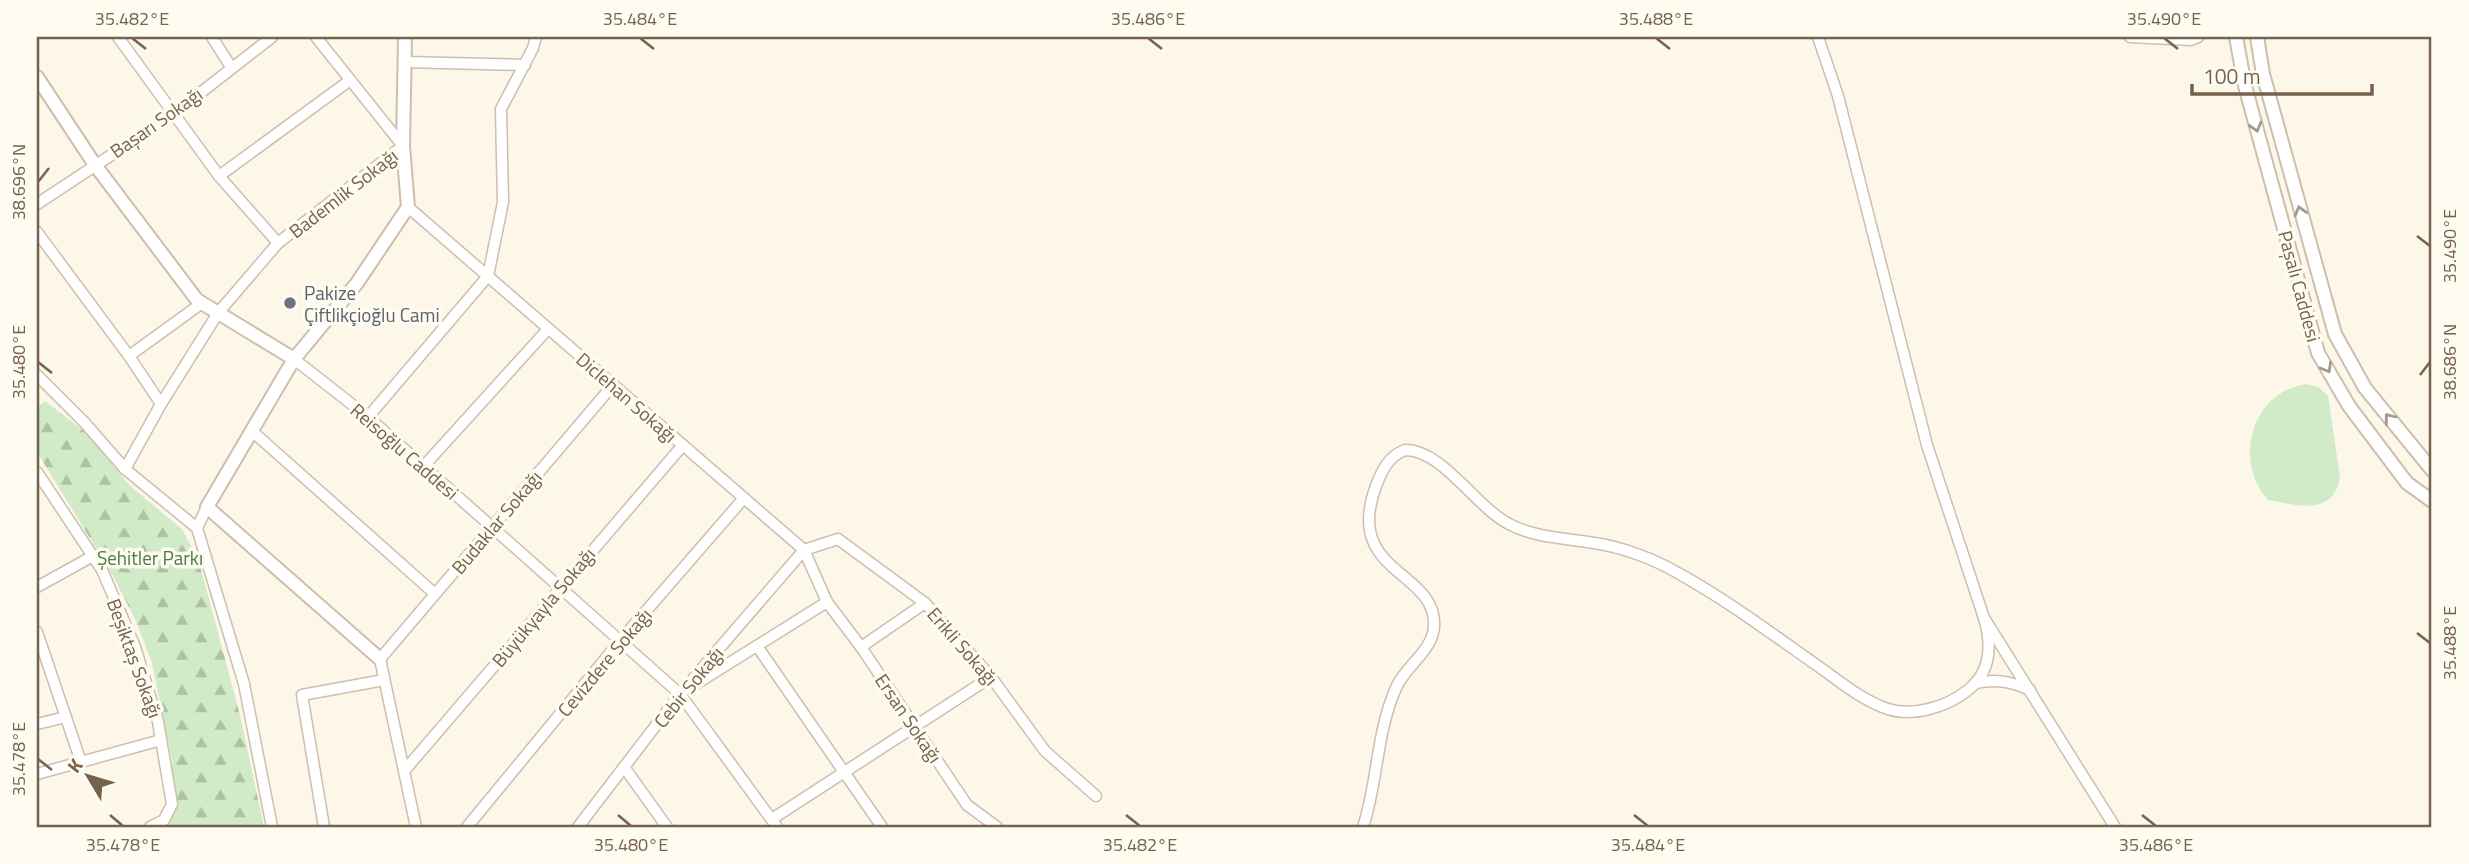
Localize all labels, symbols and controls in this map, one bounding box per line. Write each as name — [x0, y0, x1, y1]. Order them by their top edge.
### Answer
text: 35.482°E — [95, 5, 169, 32]
text: 35.484°E — [603, 5, 677, 32]
text: 35.486°E — [1111, 5, 1185, 32]
text: 35.488°E — [1619, 5, 1693, 32]
text: 35.490°E — [2127, 5, 2201, 32]
scale bar — [2192, 52, 2373, 96]
text: 100 m — [2203, 60, 2260, 92]
street label: Başarı Sokağı — [104, 79, 208, 165]
one-way arrow — [2248, 121, 2262, 133]
street label: Bademlik Sokağı — [282, 141, 404, 245]
text: 38.696°N — [5, 144, 32, 220]
one-way arrow — [2293, 206, 2308, 218]
text: 35.490°E — [2436, 209, 2463, 283]
street label: Paşalı Caddesi — [2271, 227, 2329, 345]
place label: Pakize Çiftlikçioğlu Cami — [304, 278, 440, 329]
marker: Pakize Çiftlikçioğlu Cami — [282, 295, 298, 311]
text: 38.686°N — [2436, 324, 2463, 400]
text: 35.480°E — [5, 325, 32, 399]
street label: Diclehan Sokağı — [570, 345, 684, 449]
one-way arrow — [2319, 361, 2332, 374]
street label: Reisoğlu Caddesi — [344, 396, 466, 506]
one-way arrow — [2384, 413, 2397, 426]
street label: Budaklar Sokağı — [444, 464, 548, 580]
street label: Büyükyayla Sokağı — [484, 541, 602, 673]
park label: Şehitler Parkı — [97, 543, 203, 572]
street label: Beşiktaş Sokağı — [100, 594, 170, 722]
street label: Erikli Sokağı — [921, 600, 1005, 692]
street label: Cevizdere Sokağı — [550, 601, 658, 723]
text: 35.488°E — [2436, 606, 2463, 680]
street label: Cebir Sokağı — [646, 640, 730, 734]
street label: Ersan Sokağı — [868, 667, 950, 769]
text: 35.478°E — [5, 722, 32, 796]
north arrow — [52, 742, 122, 812]
text: K — [59, 752, 89, 779]
text: 35.478°E — [86, 831, 160, 858]
text: 35.480°E — [594, 831, 668, 858]
text: 35.482°E — [1103, 831, 1177, 858]
text: 35.484°E — [1611, 831, 1685, 858]
text: 35.486°E — [2119, 831, 2193, 858]

